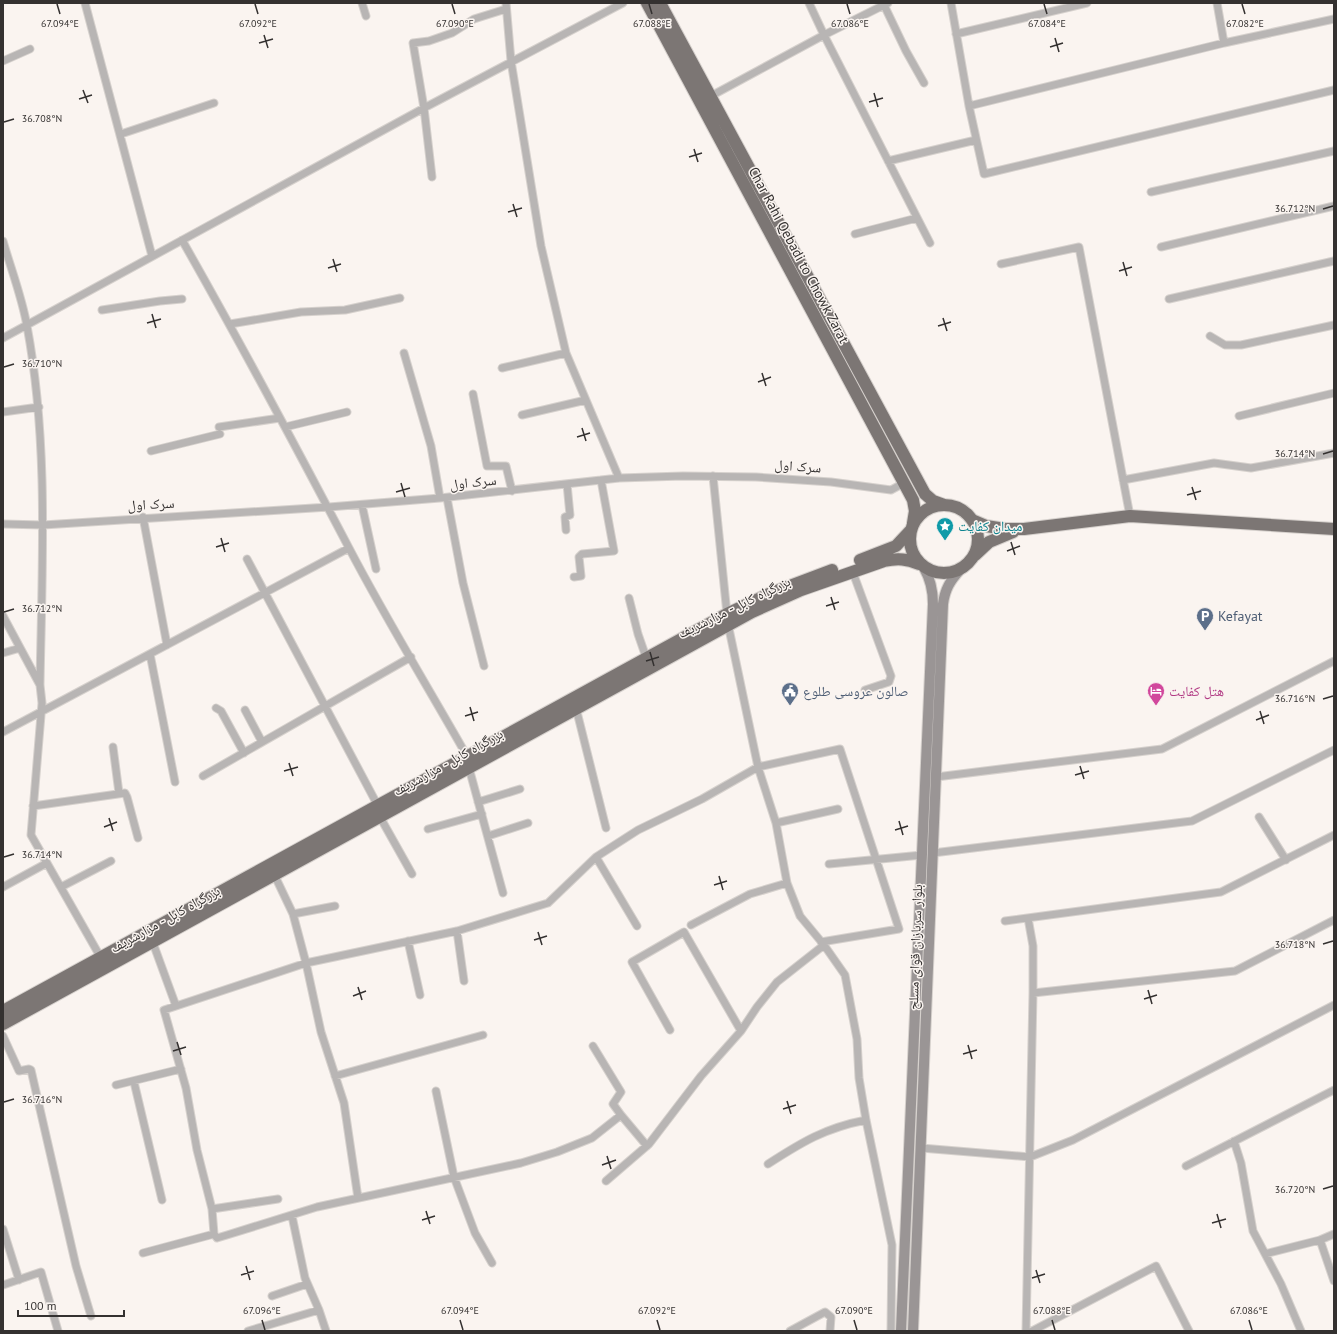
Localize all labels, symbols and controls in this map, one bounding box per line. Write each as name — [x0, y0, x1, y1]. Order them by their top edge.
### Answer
text: 67.094°E — [41, 17, 79, 30]
text: 67.092°E — [239, 17, 277, 30]
text: 67.090°E — [436, 17, 474, 30]
text: 67.088°E — [633, 17, 671, 30]
text: 67.086°E — [831, 17, 869, 30]
text: 67.084°E — [1028, 17, 1066, 30]
text: 67.082°E — [1226, 17, 1264, 30]
text: 36.708°N — [22, 112, 62, 125]
street label: Char Rahi Qebadi to Chowk Zarat — [745, 164, 853, 346]
text: 36.712°N — [1275, 202, 1315, 215]
text: 36.710°N — [22, 357, 62, 370]
text: 36.714°N — [1275, 447, 1315, 460]
street label: سرک اول — [774, 455, 822, 477]
street label: سرک اول — [449, 471, 497, 493]
street label: سرک اول — [127, 494, 175, 514]
place icon: میدان کفایت — [935, 516, 955, 541]
place label: میدان کفایت — [958, 517, 1022, 535]
street label: بزرگراه کابل - مزارشریف — [675, 572, 793, 642]
text: 36.712°N — [22, 602, 62, 615]
parking icon: Kefayat — [1195, 606, 1215, 631]
place label: Kefayat — [1218, 607, 1263, 625]
public building icon: صالون عروسی طلوع — [780, 681, 800, 706]
hotel icon: هتل کفایت — [1146, 681, 1166, 706]
place label: صالون عروسی طلوع — [803, 682, 909, 701]
place label: هتل کفایت — [1169, 682, 1224, 700]
text: 36.716°N — [1275, 692, 1315, 705]
street label: بزرگراه کابل - مزارشریف — [390, 724, 506, 800]
text: 36.714°N — [22, 848, 62, 861]
street label: بزرگراه کابل - مزارشریف — [107, 881, 223, 957]
street label: بلوار سربازان قوای مسلح — [904, 884, 927, 1010]
text: 36.718°N — [1275, 938, 1315, 951]
text: 36.716°N — [22, 1093, 62, 1106]
text: 36.720°N — [1275, 1183, 1315, 1196]
scale bar — [18, 1292, 124, 1318]
text: 100 m — [24, 1298, 57, 1313]
text: 67.096°E — [243, 1304, 281, 1317]
text: 67.094°E — [441, 1304, 479, 1317]
text: 67.092°E — [638, 1304, 676, 1317]
text: 67.090°E — [835, 1304, 873, 1317]
text: 67.088°E — [1033, 1304, 1071, 1317]
text: 67.086°E — [1230, 1304, 1268, 1317]

